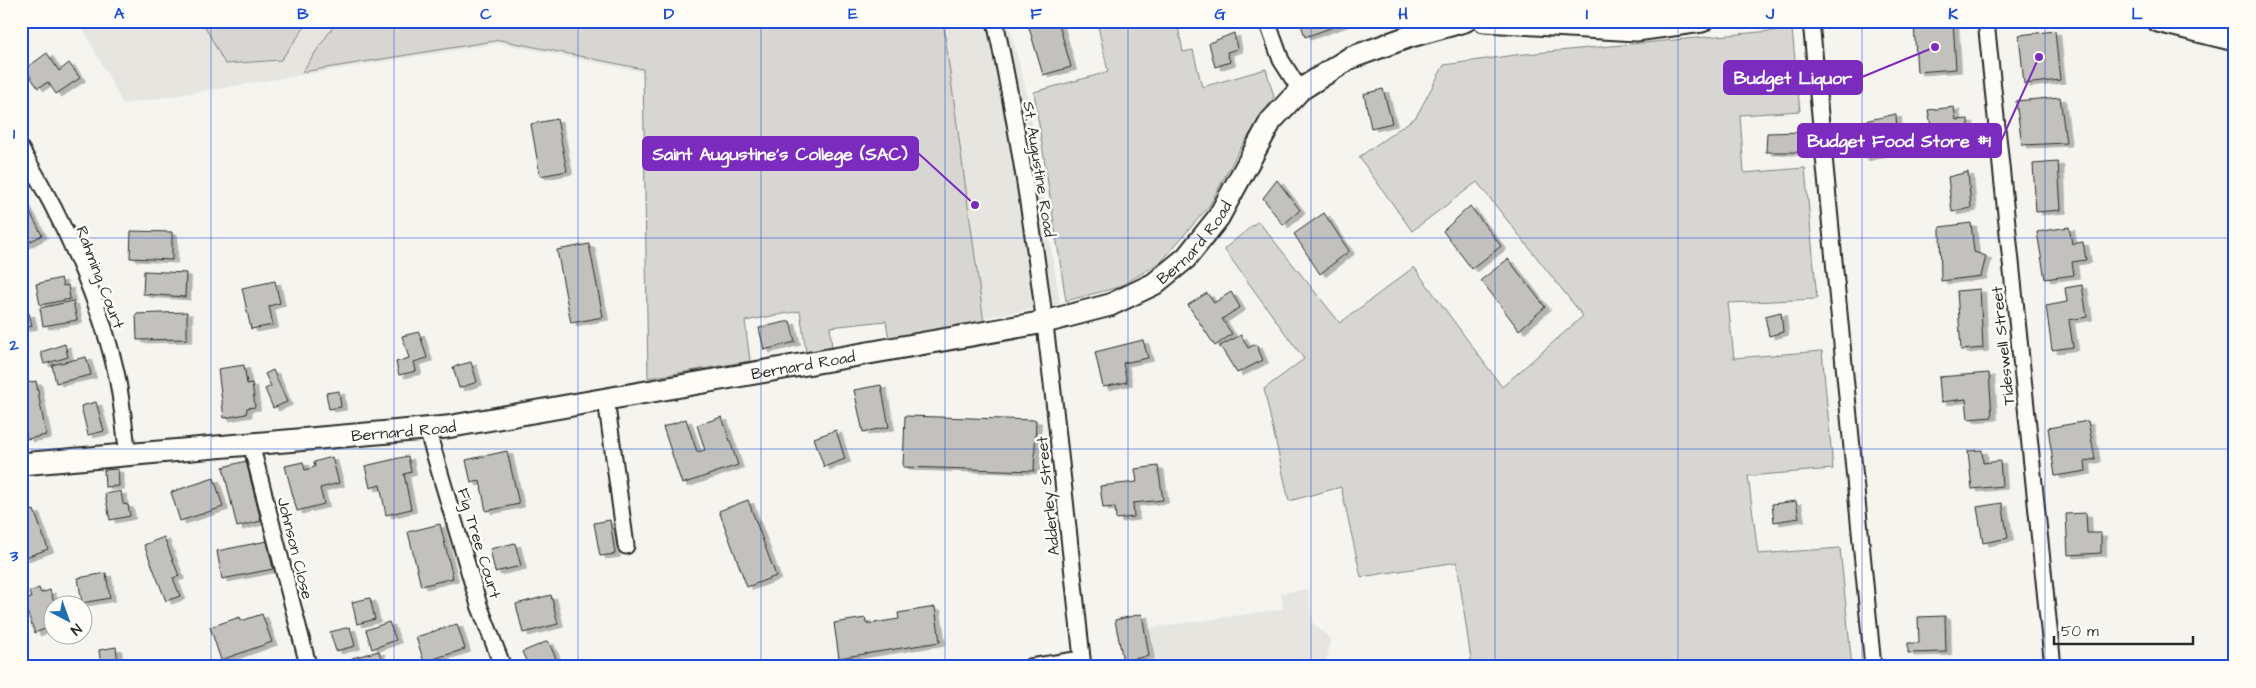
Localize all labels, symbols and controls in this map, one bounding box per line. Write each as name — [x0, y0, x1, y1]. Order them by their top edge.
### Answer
text: A — [114, 3, 125, 25]
text: B — [297, 3, 309, 25]
text: C — [480, 3, 492, 25]
text: D — [664, 3, 675, 25]
text: E — [848, 3, 858, 25]
text: F — [1030, 3, 1042, 25]
text: G — [1214, 3, 1226, 25]
text: H — [1398, 3, 1408, 25]
text: I — [1586, 3, 1588, 25]
text: J — [1765, 3, 1775, 25]
text: K — [1948, 3, 1958, 25]
text: L — [2131, 3, 2143, 25]
callout: Budget Liquor — [1724, 61, 1862, 94]
text: Budget Liquor — [1734, 66, 1852, 92]
street label: St. Augustine Road — [1016, 100, 1061, 239]
text: 1 — [13, 123, 16, 145]
callout: Budget Food Store #1 — [1798, 124, 2001, 157]
text: Budget Food Store #1 — [1807, 129, 1991, 155]
callout: Saint Augustine's College (SAC) — [643, 137, 918, 170]
text: Saint Augustine's College (SAC) — [652, 142, 908, 168]
street label: Bernard Road — [1152, 197, 1237, 290]
street label: Rahming Court — [69, 223, 130, 333]
street label: Tideswell Street — [1986, 285, 2020, 407]
text: 2 — [8, 334, 19, 356]
street label: Bernard Road — [749, 346, 857, 385]
street label: Bernard Road — [350, 416, 458, 447]
street label: Adderley Street — [1031, 435, 1066, 557]
street label: Fig Tree Court — [451, 485, 506, 602]
street label: Johnson Close — [272, 495, 318, 602]
text: 3 — [9, 545, 19, 567]
north arrow — [42, 596, 92, 646]
scale bar — [2054, 613, 2192, 645]
text: N — [66, 619, 86, 640]
text: 50 m — [2061, 621, 2099, 642]

